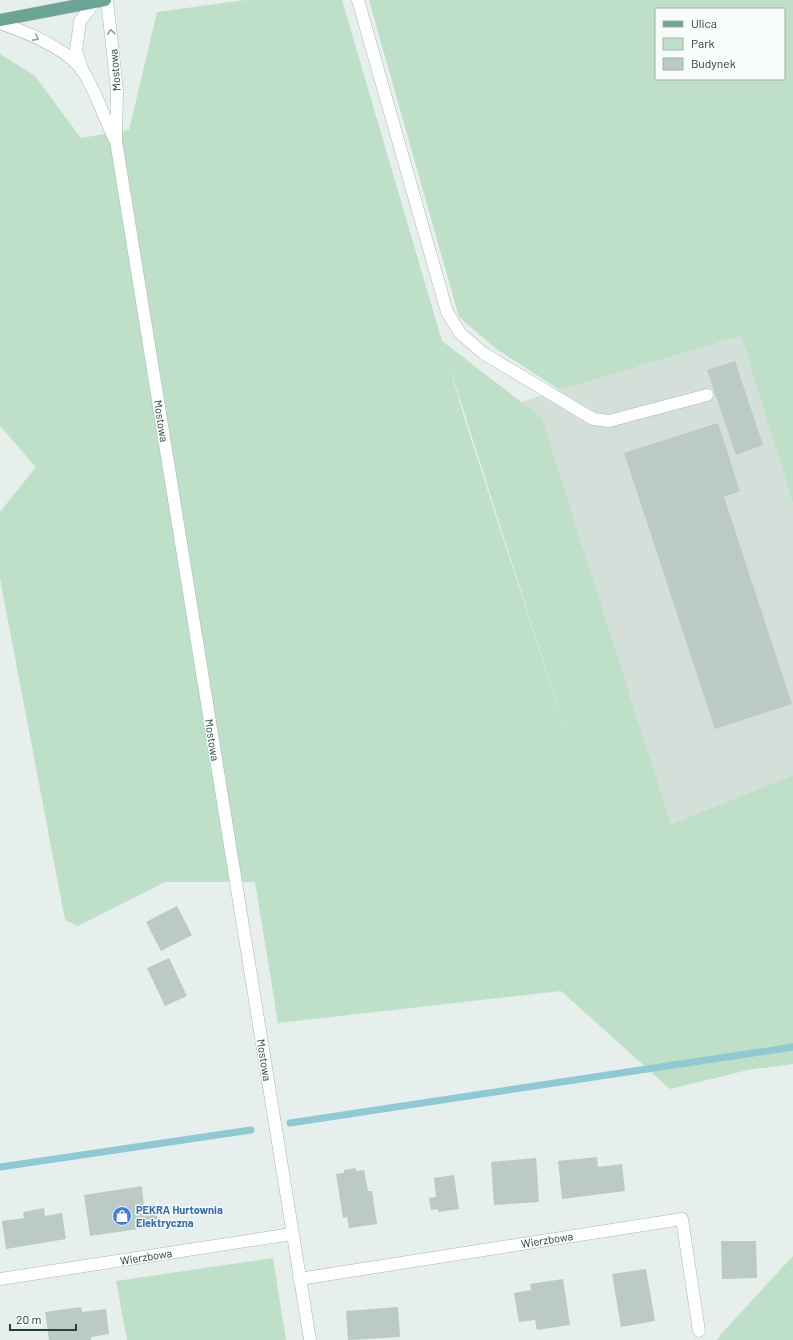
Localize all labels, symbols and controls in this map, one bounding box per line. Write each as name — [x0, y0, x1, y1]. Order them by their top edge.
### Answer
legend — [655, 8, 785, 80]
text: Ulica — [691, 16, 717, 30]
one-way arrow — [107, 29, 116, 35]
one-way arrow — [32, 33, 39, 40]
text: Park — [691, 36, 715, 50]
street label: Mostowa — [106, 48, 123, 92]
text: Budynek — [691, 56, 736, 70]
street label: Mostowa — [152, 399, 171, 443]
street label: Mostowa — [203, 718, 222, 762]
street label: Mostowa — [255, 1038, 274, 1082]
place label: PEKRA Hurtownia Elektryczna — [136, 1203, 223, 1229]
shop icon: PEKRA Hurtownia Elektryczna — [111, 1205, 133, 1227]
street label: Wierzbowa — [520, 1229, 574, 1250]
street label: Wierzbowa — [119, 1246, 173, 1267]
scale bar — [10, 1306, 76, 1332]
text: 20 m — [16, 1312, 42, 1326]

